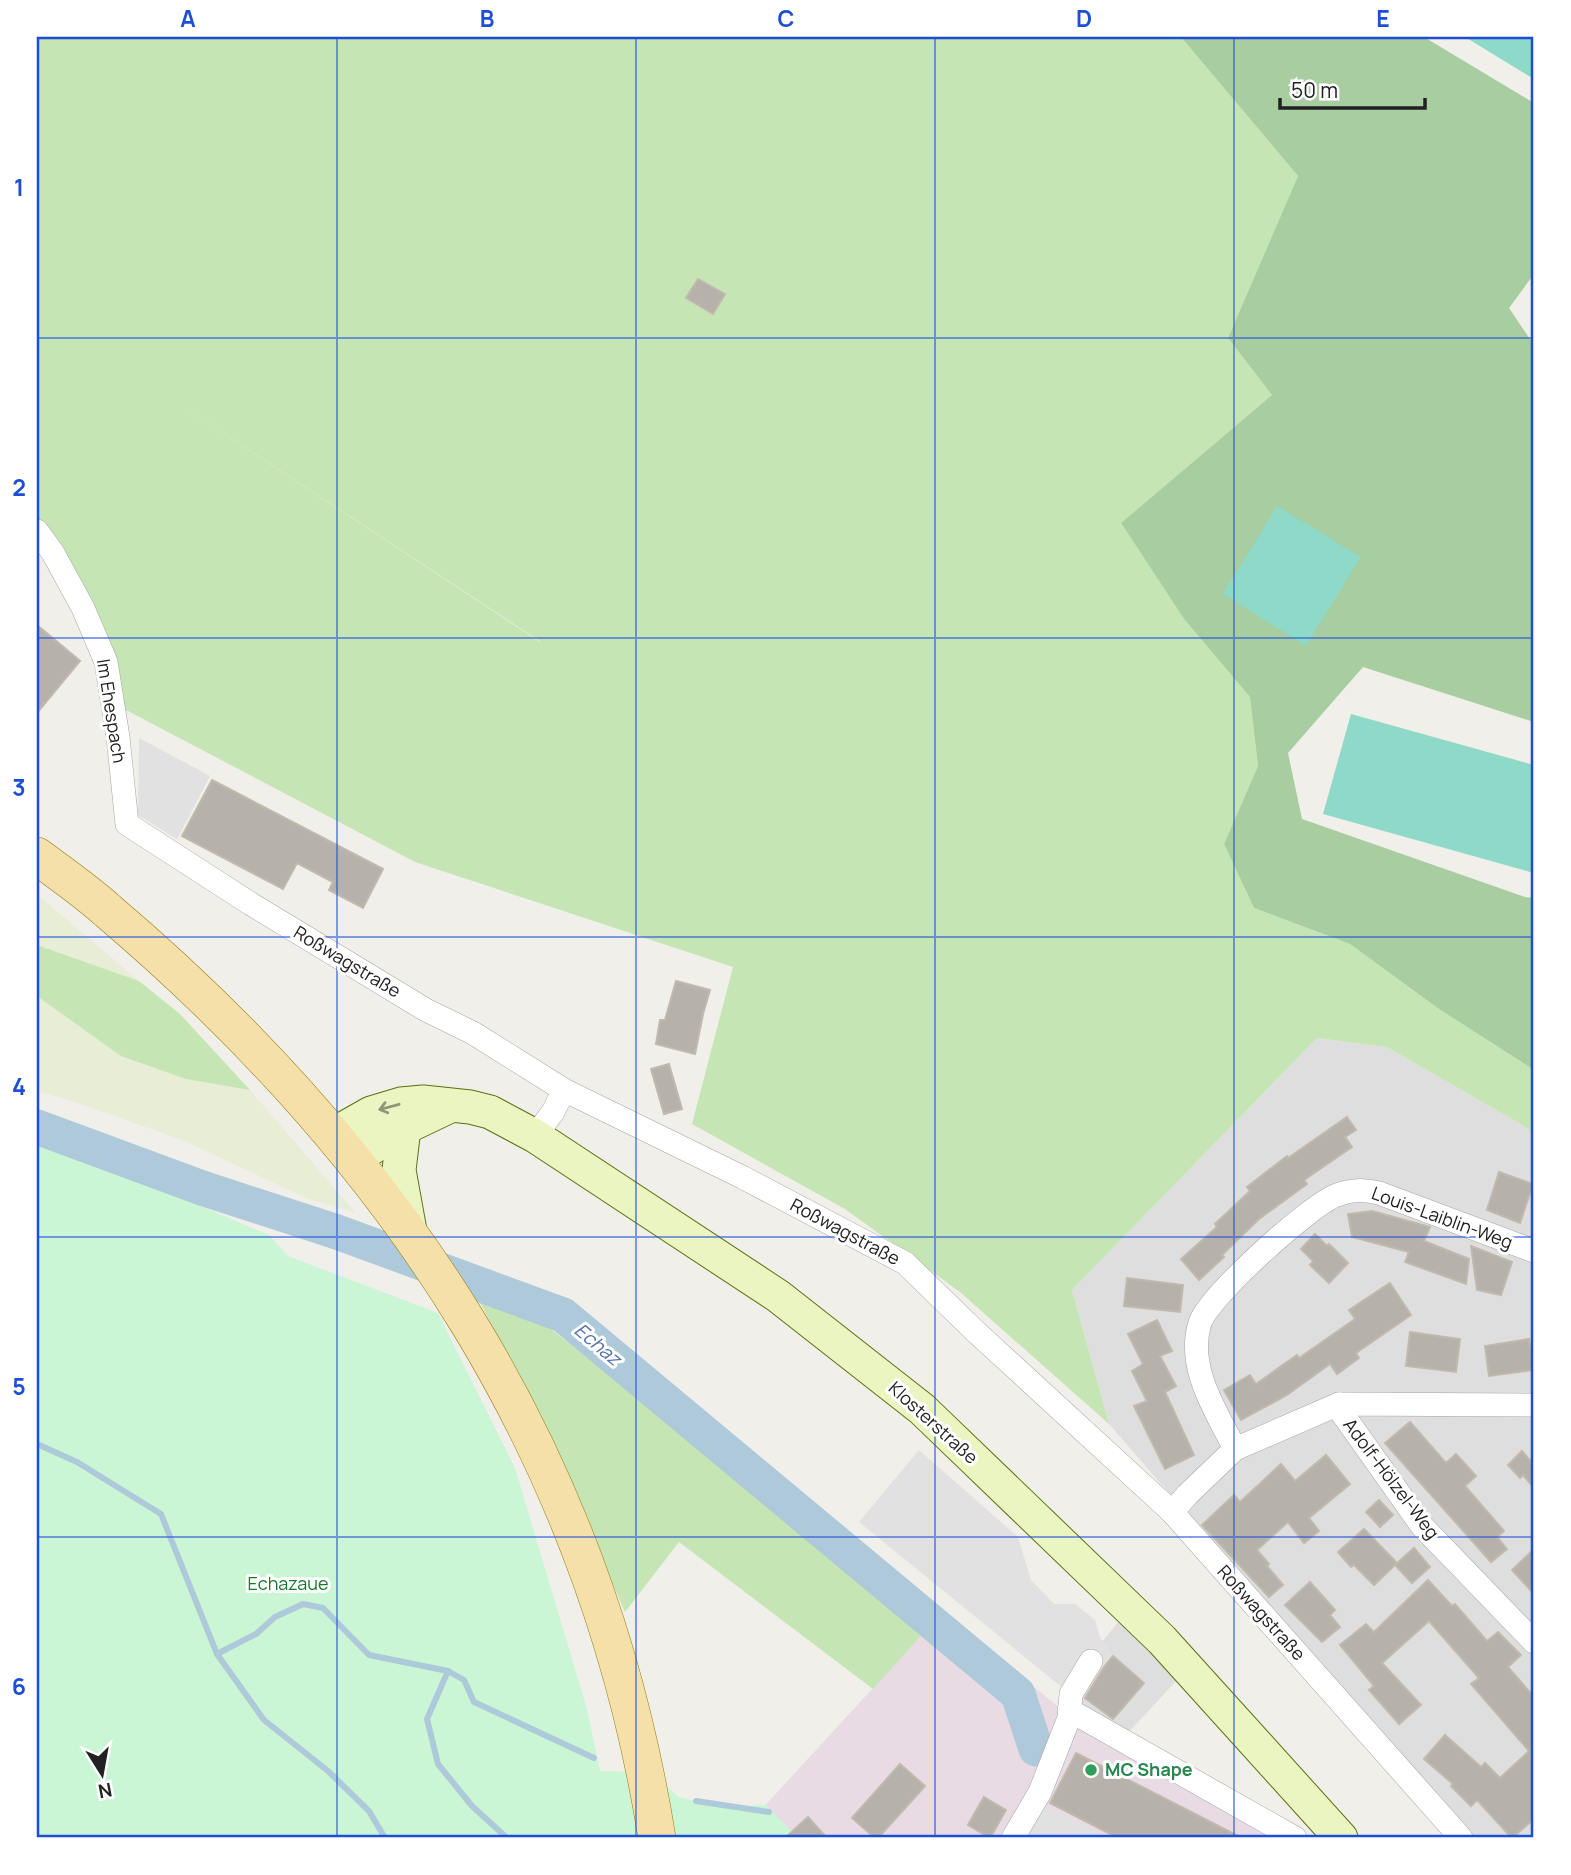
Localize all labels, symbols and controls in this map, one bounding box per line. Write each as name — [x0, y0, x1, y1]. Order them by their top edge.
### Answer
text: A — [180, 2, 196, 34]
text: B — [480, 2, 494, 34]
text: C — [778, 2, 795, 34]
text: D — [1076, 2, 1092, 34]
text: E — [1376, 2, 1390, 34]
scale bar — [1280, 66, 1426, 110]
text: 50 m — [1291, 76, 1338, 104]
text: 1 — [14, 171, 24, 203]
text: 2 — [12, 471, 26, 503]
street label: Im Ehespach — [92, 657, 132, 765]
text: 3 — [12, 771, 26, 803]
street label: Roßwagstraße — [290, 920, 405, 1003]
text: 4 — [12, 1070, 26, 1102]
one-way arrow — [379, 1101, 401, 1114]
street label: Louis-Laiblin-Weg — [1368, 1180, 1516, 1254]
street label: Roßwagstraße — [787, 1192, 904, 1270]
water label: Echaz — [569, 1317, 628, 1372]
text: 5 — [12, 1370, 26, 1402]
street label: Klosterstraße — [884, 1376, 983, 1469]
street label: Adolf-Hölzel-Weg — [1339, 1413, 1445, 1544]
street label: Roßwagstraße — [1212, 1559, 1311, 1665]
park label: Echazaue — [247, 1571, 329, 1595]
text: 6 — [12, 1670, 26, 1702]
north arrow — [66, 1738, 136, 1808]
place label: MC Shape — [1105, 1757, 1193, 1781]
marker: MC Shape — [1083, 1762, 1099, 1778]
text: N — [96, 1777, 114, 1805]

